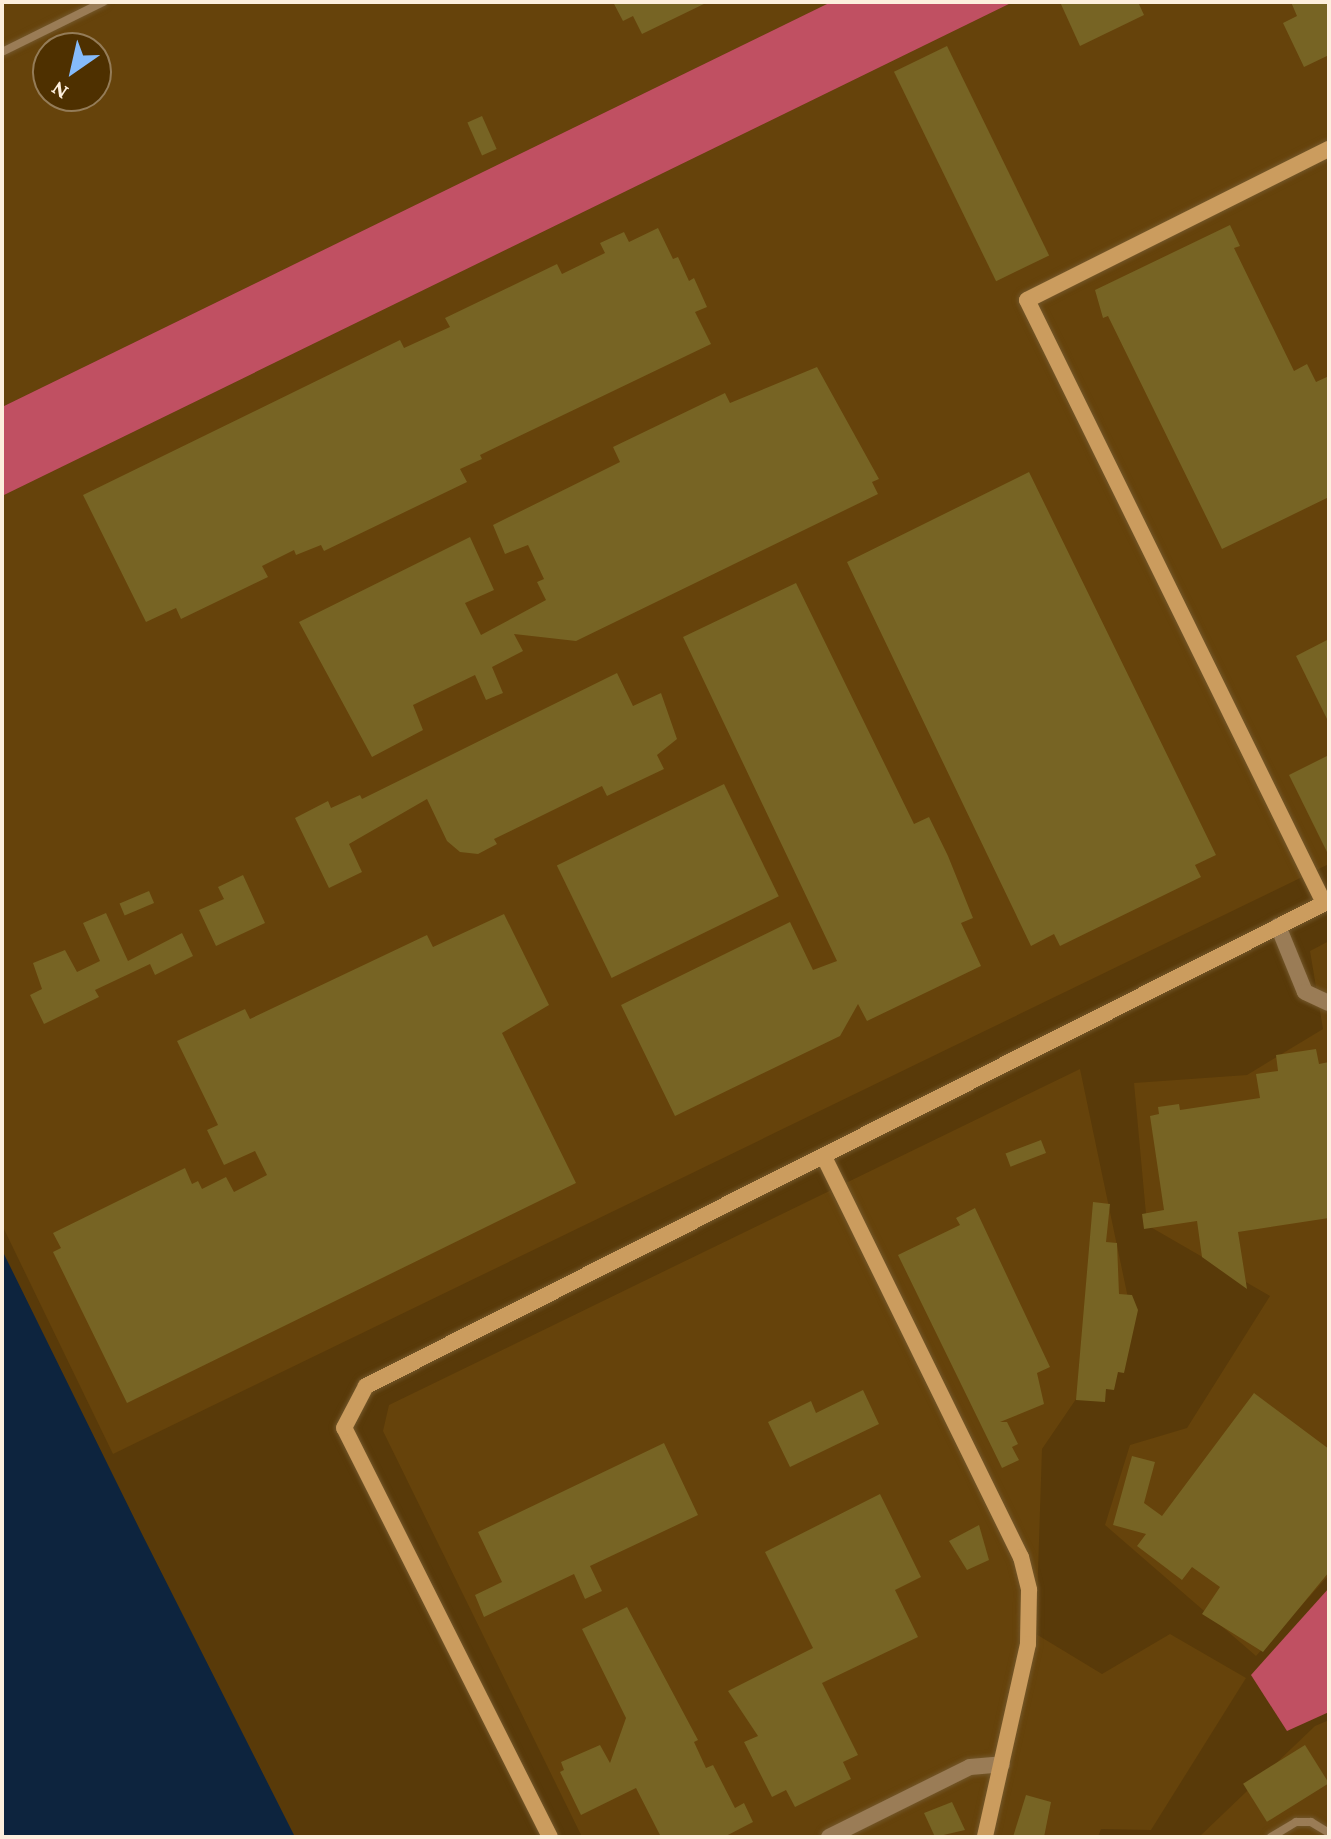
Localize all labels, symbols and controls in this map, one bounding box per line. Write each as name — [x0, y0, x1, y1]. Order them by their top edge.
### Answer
north arrow — [32, 32, 112, 112]
text: N — [46, 76, 73, 105]

